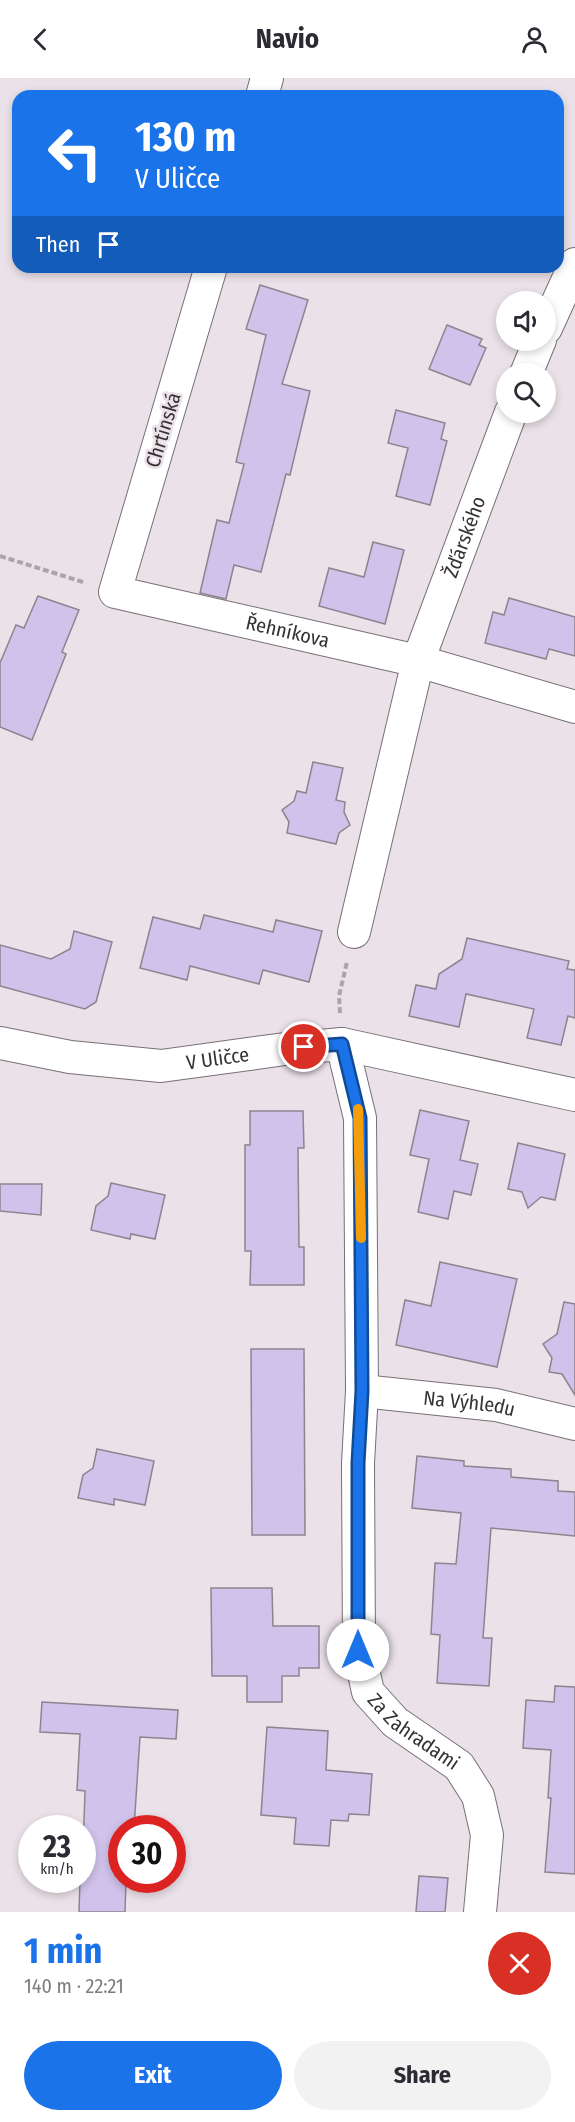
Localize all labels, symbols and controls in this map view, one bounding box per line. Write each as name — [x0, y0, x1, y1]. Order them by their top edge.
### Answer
icon: back — [24, 23, 57, 56]
text: Navio — [256, 23, 319, 55]
icon: person — [518, 23, 551, 56]
text: 130 m — [135, 112, 236, 162]
icon: left — [36, 114, 114, 192]
text: V Uličce — [135, 163, 220, 195]
icon: arrive — [92, 228, 125, 261]
text: Then — [36, 231, 80, 258]
map controls — [496, 291, 556, 423]
button: sound — [496, 291, 556, 351]
button: search — [496, 363, 556, 423]
street label: Chrtínská — [140, 390, 186, 470]
street label: Žďárského — [438, 493, 490, 581]
street label: Řehníkova — [244, 610, 332, 652]
pin — [278, 1021, 329, 1072]
icon: arrive — [287, 1030, 320, 1063]
street label: V Uličce — [185, 1042, 251, 1074]
street label: Na Výhledu — [422, 1385, 518, 1421]
position arrow — [326, 1618, 390, 1682]
street label: Za Zahradami — [363, 1688, 464, 1775]
speed limit sign: 30 — [108, 1815, 186, 1893]
text: 23 — [43, 1829, 71, 1865]
text: km/h — [40, 1860, 74, 1878]
text: 1 min — [24, 1929, 102, 1973]
button: close — [488, 1932, 551, 1995]
text: 140 m · 22:21 — [24, 1974, 124, 1998]
button: Exit — [24, 2041, 282, 2110]
button: Share — [294, 2041, 551, 2110]

